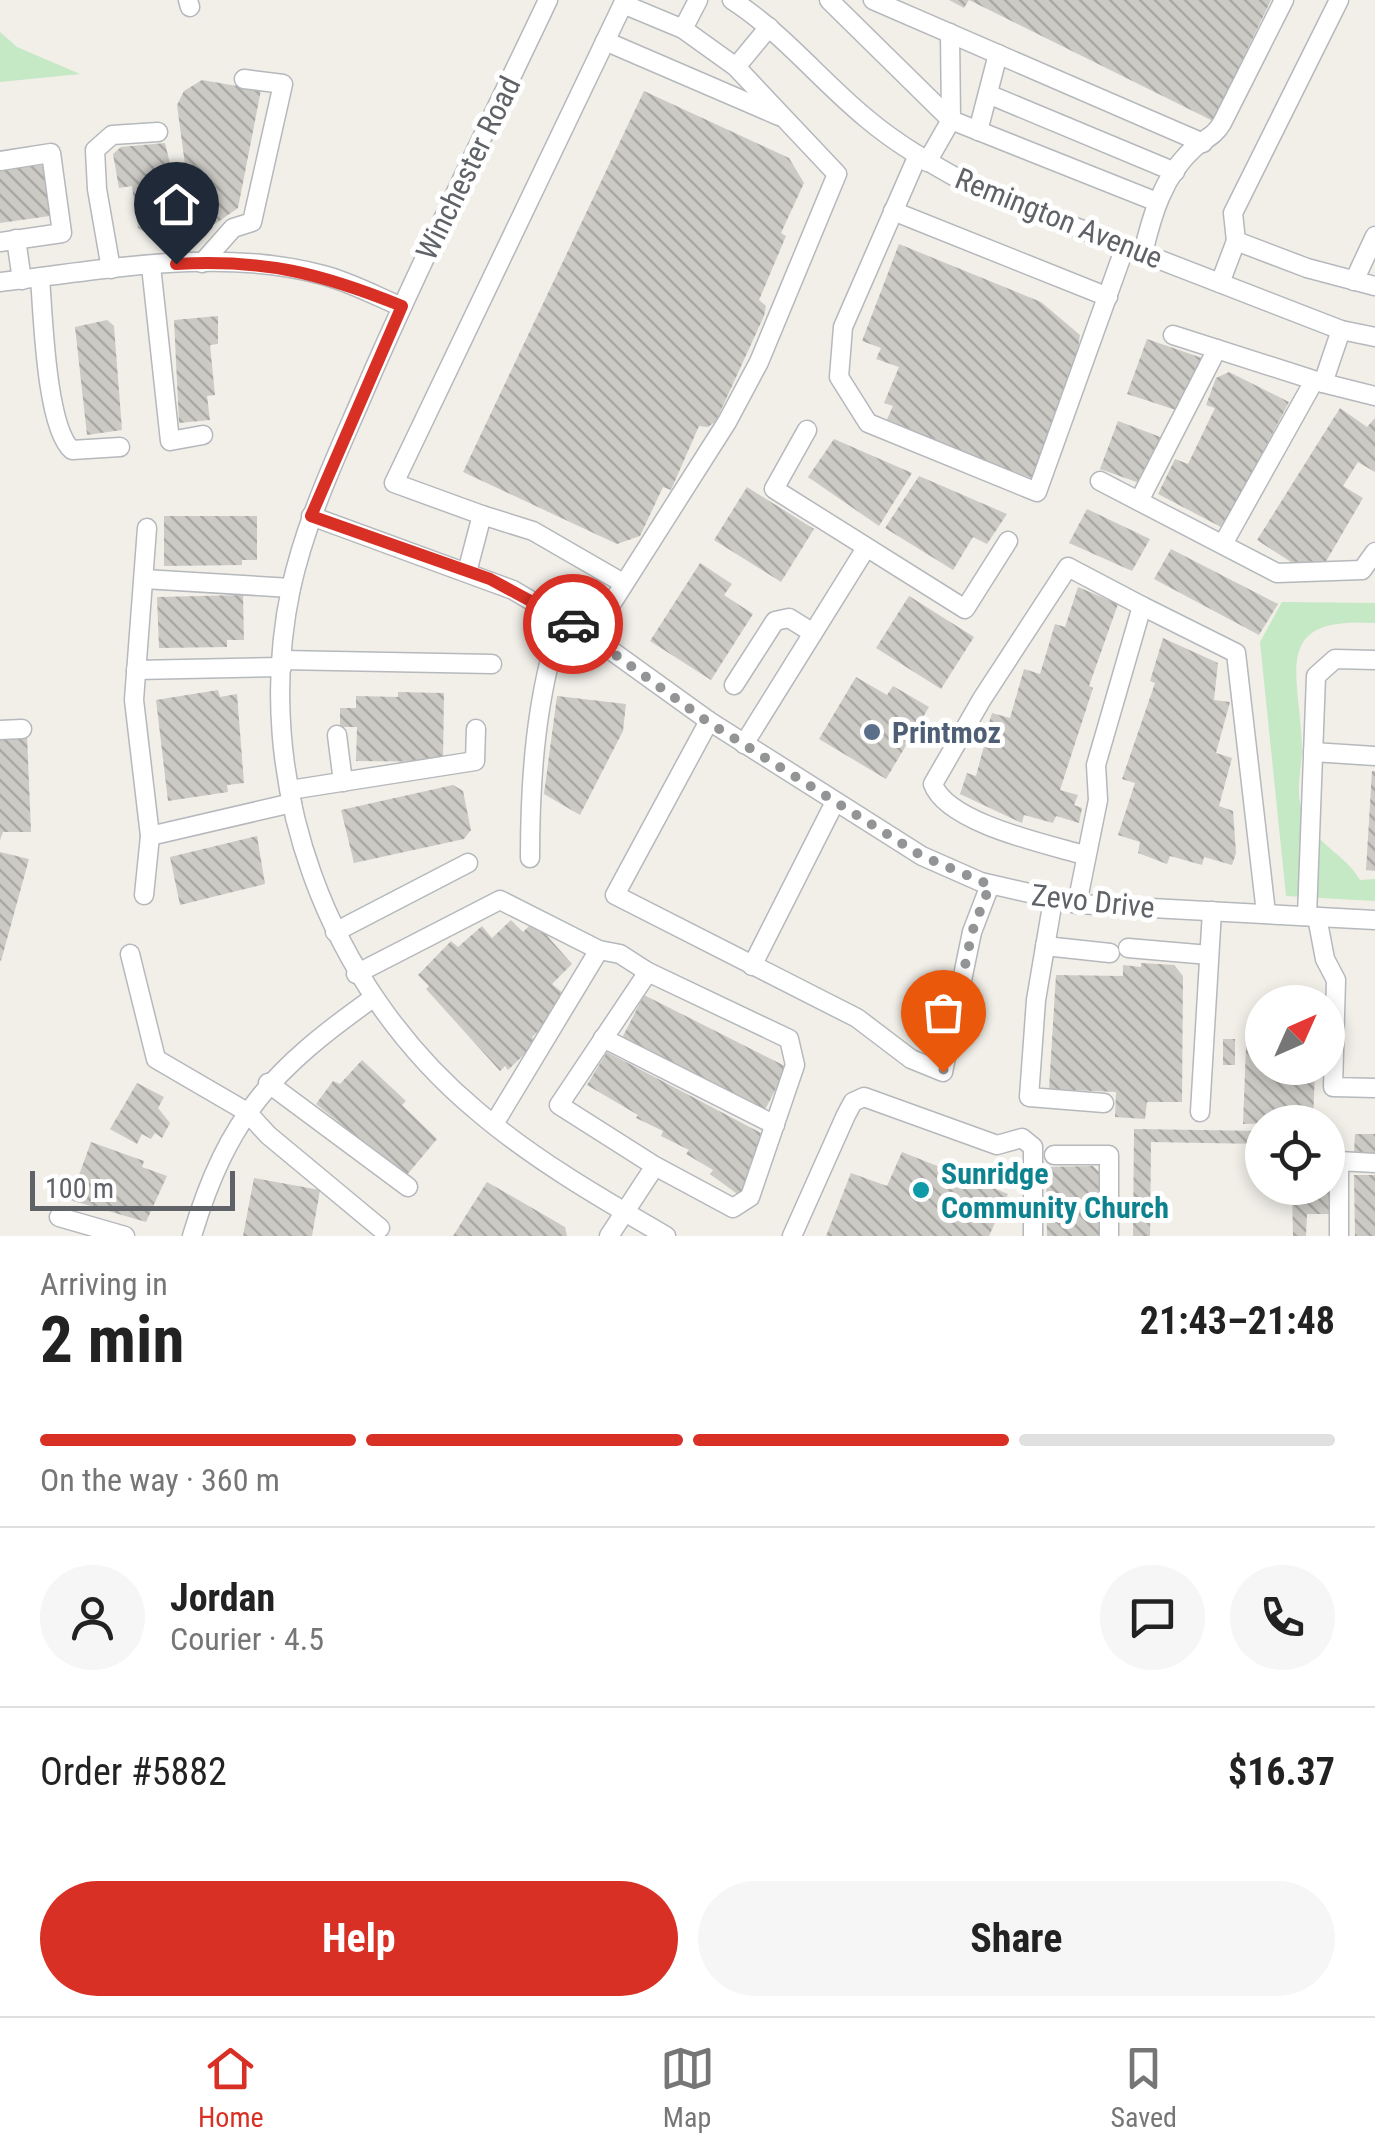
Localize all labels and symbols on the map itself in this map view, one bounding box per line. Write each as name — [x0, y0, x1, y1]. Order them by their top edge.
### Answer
street label: Winchester Road — [409, 71, 527, 265]
street label: Remington Avenue — [950, 161, 1168, 275]
pin — [134, 162, 219, 265]
courier — [523, 574, 623, 674]
place label: Printmoz — [892, 715, 1001, 750]
marker: Printmoz — [861, 721, 883, 743]
street label: Zevo Drive — [1030, 877, 1156, 925]
pin — [901, 970, 986, 1073]
north arrow — [1245, 985, 1345, 1085]
place label: Sunridge Community Church — [941, 1156, 1169, 1225]
scale bar — [30, 1166, 235, 1210]
marker: Sunridge Community Church — [910, 1179, 932, 1201]

